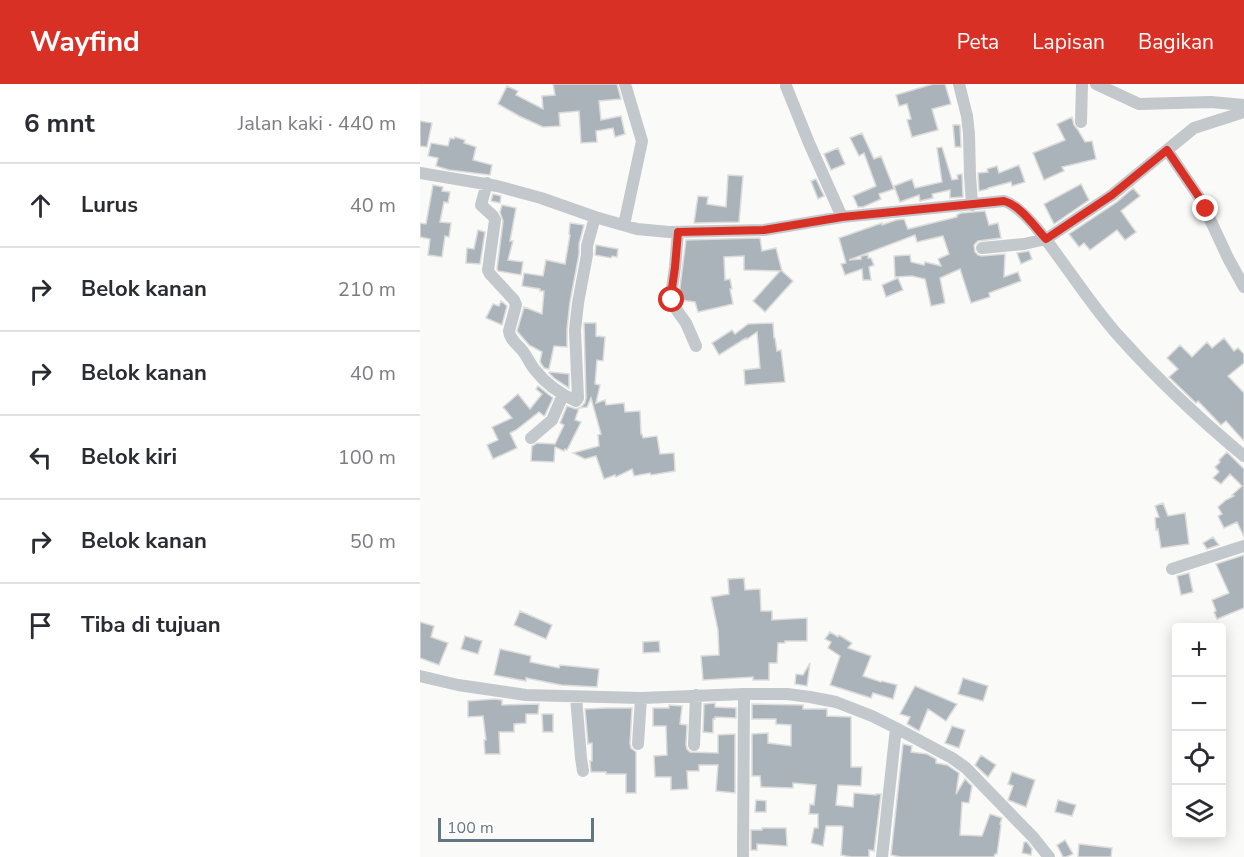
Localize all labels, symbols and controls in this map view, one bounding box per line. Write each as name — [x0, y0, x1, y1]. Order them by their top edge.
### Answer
text: Wayfind — [30, 23, 140, 61]
text: Peta — [957, 28, 999, 56]
text: Lapisan — [1032, 28, 1105, 56]
text: Bagikan — [1138, 28, 1214, 56]
text: 6 mnt — [24, 106, 95, 141]
text: Jalan kaki · 440 m — [238, 110, 396, 137]
icon: ahead — [24, 189, 57, 222]
text: Lurus — [81, 190, 138, 220]
text: 40 m — [350, 192, 396, 219]
route end — [1192, 195, 1218, 221]
icon: right — [24, 273, 57, 306]
text: Belok kanan — [81, 274, 207, 304]
text: 210 m — [338, 276, 396, 303]
route start — [658, 286, 684, 312]
icon: right — [24, 357, 57, 390]
text: Belok kanan — [81, 358, 207, 388]
text: 40 m — [350, 360, 396, 387]
icon: left — [24, 441, 57, 474]
text: Belok kiri — [81, 442, 177, 472]
text: 100 m — [338, 444, 396, 471]
icon: right — [24, 525, 57, 558]
text: Belok kanan — [81, 526, 207, 556]
text: 50 m — [350, 528, 396, 555]
icon: arrive — [24, 609, 57, 642]
text: Tiba di tujuan — [81, 610, 221, 640]
map controls — [1172, 623, 1226, 839]
button: + — [1172, 623, 1226, 677]
button: − — [1172, 677, 1226, 731]
button: locate — [1172, 731, 1226, 785]
button: layers — [1172, 785, 1226, 839]
scale bar — [438, 815, 594, 842]
text: 100 m — [447, 817, 494, 839]

